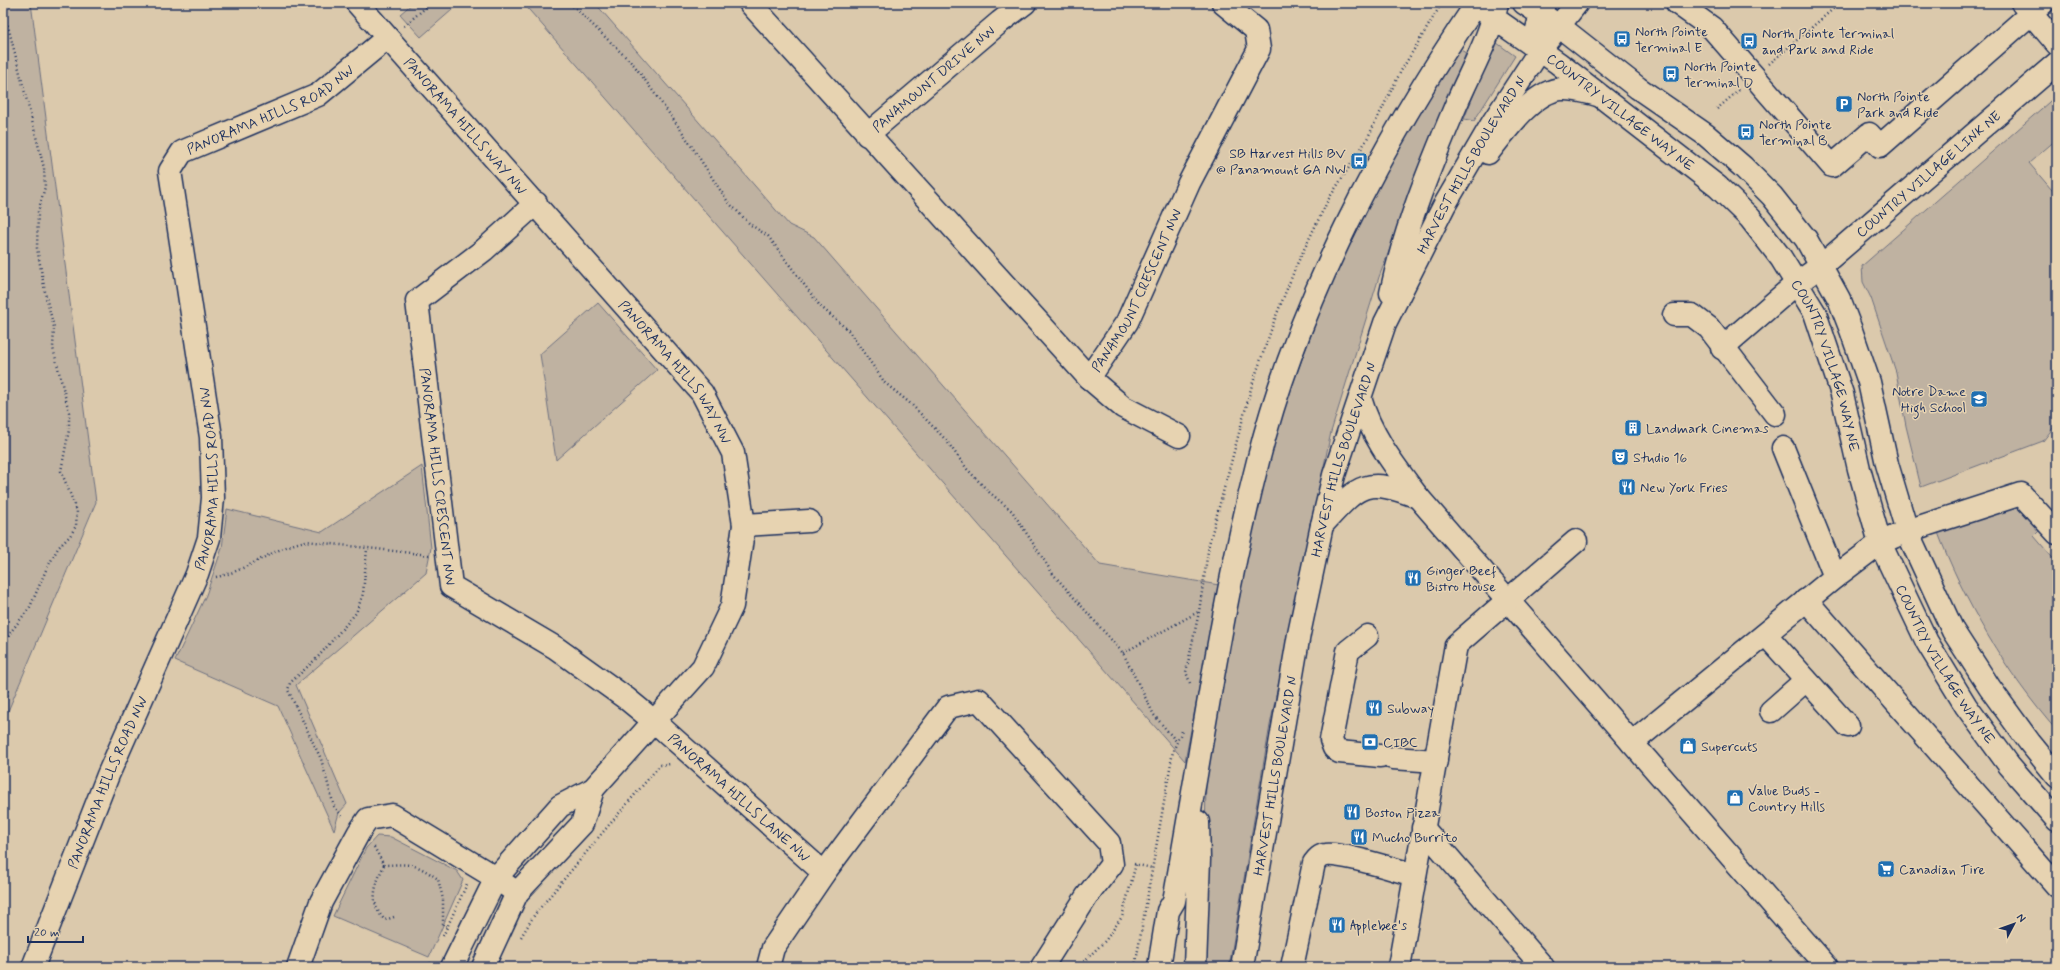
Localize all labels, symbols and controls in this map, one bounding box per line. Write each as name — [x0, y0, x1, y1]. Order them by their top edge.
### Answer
street label: PANAMOUNT DRIVE NW — [869, 22, 999, 137]
place label: North Pointe Terminal E — [1635, 23, 1708, 57]
place label: North Pointe Terminal and Park and Ride — [1762, 25, 1894, 59]
bus stop icon: North Pointe Terminal E — [1612, 29, 1632, 49]
bus stop icon: North Pointe Terminal and Park and Ride — [1739, 31, 1759, 51]
street label: COUNTRY VILLAGE WAY NE — [1543, 50, 1698, 175]
street label: PANORAMA HILLS WAY NW — [399, 54, 531, 199]
place label: North Pointe Terminal D — [1684, 58, 1757, 92]
street label: PANORAMA HILLS ROAD NW — [184, 61, 358, 159]
bus stop icon: North Pointe Terminal D — [1661, 64, 1681, 84]
street label: HARVEST HILLS BOULEVARD N — [1413, 73, 1530, 257]
place label: North Pointe Park and Ride — [1857, 88, 1939, 122]
parking icon: North Pointe Park and Ride — [1834, 94, 1854, 114]
street label: COUNTRY VILLAGE LINK NE — [1853, 107, 2005, 242]
place label: North Pointe Terminal B — [1759, 116, 1832, 150]
bus stop icon: North Pointe Terminal B — [1736, 122, 1756, 142]
place label: SB Harvest Hills BV @ Panamount GA NW — [1216, 145, 1346, 179]
bus stop icon: SB Harvest Hills BV @ Panamount GA NW — [1349, 151, 1369, 171]
street label: PANAMOUNT CRESCENT NW — [1088, 206, 1186, 376]
street label: COUNTRY VILLAGE WAY NE — [1787, 276, 1863, 454]
street label: PANORAMA HILLS WAY NW — [614, 297, 735, 448]
street label: HARVEST HILLS BOULEVARD N — [1307, 360, 1381, 559]
street label: PANORAMA HILLS CRESCENT NW — [415, 367, 459, 586]
place label: Notre Dame High School — [1892, 383, 1966, 419]
street label: PANORAMA HILLS ROAD NW — [191, 385, 223, 573]
school or university icon: Notre Dame High School — [1969, 389, 1989, 409]
building icon: Landmark Cinemas — [1623, 418, 1643, 438]
place label: Landmark Cinemas — [1646, 420, 1769, 438]
theatre icon: Studio 16 — [1610, 447, 1630, 467]
place label: Studio 16 — [1633, 449, 1688, 467]
restaurant icon: New York Fries — [1617, 477, 1637, 497]
place label: New York Fries — [1640, 479, 1728, 497]
place label: Ginger Beef Bistro House — [1426, 562, 1496, 596]
restaurant icon: Ginger Beef Bistro House — [1403, 568, 1423, 588]
street label: COUNTRY VILLAGE WAY NE — [1891, 582, 1999, 748]
street label: HARVEST HILLS BOULEVARD N — [1250, 675, 1302, 877]
street label: PANORAMA HILLS ROAD NW — [64, 693, 152, 872]
restaurant icon: Subway — [1364, 698, 1384, 718]
place label: Subway — [1387, 700, 1434, 718]
street label: PANORAMA HILLS LANE NW — [664, 730, 814, 867]
bank icon: CIBC — [1360, 732, 1380, 752]
place label: CIBC — [1383, 734, 1418, 752]
shop icon: Supercuts — [1678, 736, 1698, 756]
place label: Supercuts — [1701, 738, 1758, 756]
place label: Value Buds - Country Hills — [1748, 782, 1826, 816]
shop icon: Value Buds - Country Hills — [1725, 788, 1745, 808]
restaurant icon: Boston Pizza — [1342, 802, 1362, 822]
place label: Boston Pizza — [1365, 804, 1440, 822]
restaurant icon: Mucho Burrito — [1349, 827, 1369, 847]
place label: Mucho Burrito — [1372, 829, 1458, 847]
supermarket icon: Canadian Tire — [1876, 859, 1896, 879]
place label: Canadian Tire — [1899, 861, 1986, 879]
north arrow — [1994, 904, 2034, 944]
text: N — [2013, 911, 2028, 925]
restaurant icon: Applebee's — [1327, 915, 1347, 935]
place label: Applebee's — [1350, 917, 1407, 936]
scale bar — [28, 918, 83, 944]
text: 20 m — [34, 925, 60, 941]

